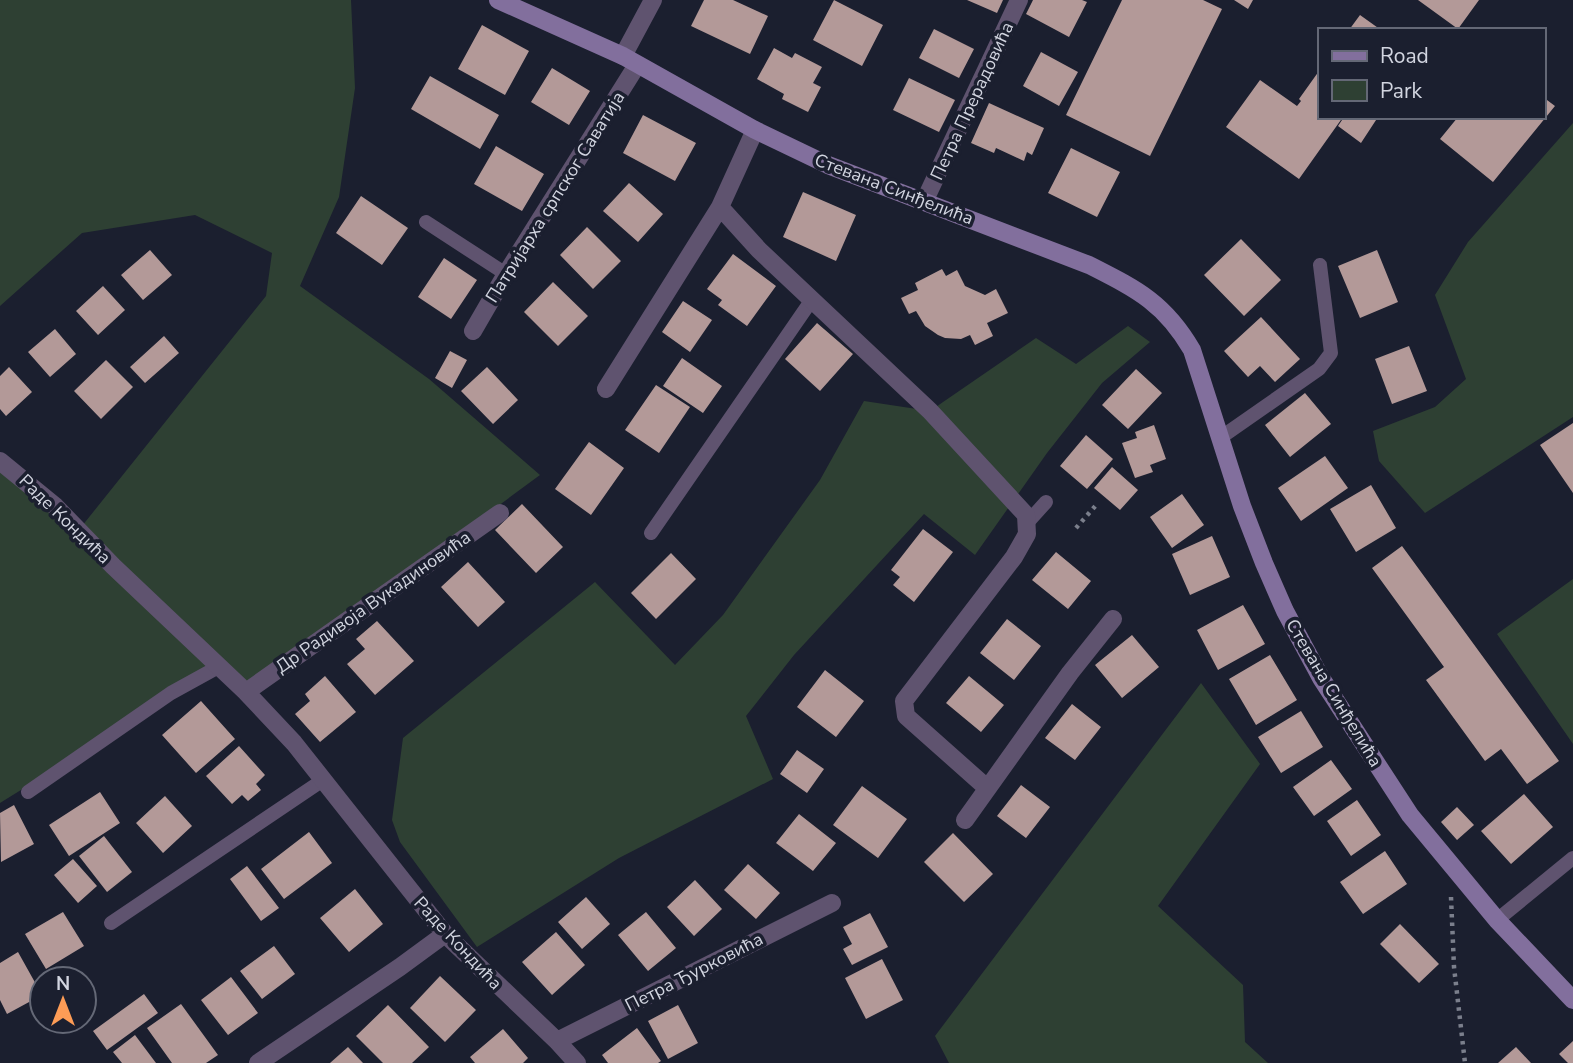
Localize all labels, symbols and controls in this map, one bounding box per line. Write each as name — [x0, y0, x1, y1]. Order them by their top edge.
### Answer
street label: Петра Прерадовића — [925, 18, 1019, 184]
legend — [1318, 28, 1545, 119]
text: Road — [1380, 42, 1429, 70]
text: Park — [1380, 77, 1422, 105]
street label: Патријарха српског Саватија — [480, 87, 630, 307]
street label: Стевана Синђелића — [811, 148, 977, 230]
street label: Раде Кондића — [14, 469, 116, 569]
street label: Др Радивоја Вукадиновића — [271, 525, 475, 679]
street label: Стевана Синђелића — [1280, 615, 1388, 771]
street label: Раде Кондића — [409, 891, 507, 995]
street label: Петра Ђурковића — [621, 927, 767, 1017]
north arrow — [28, 965, 98, 1035]
text: N — [56, 971, 70, 997]

